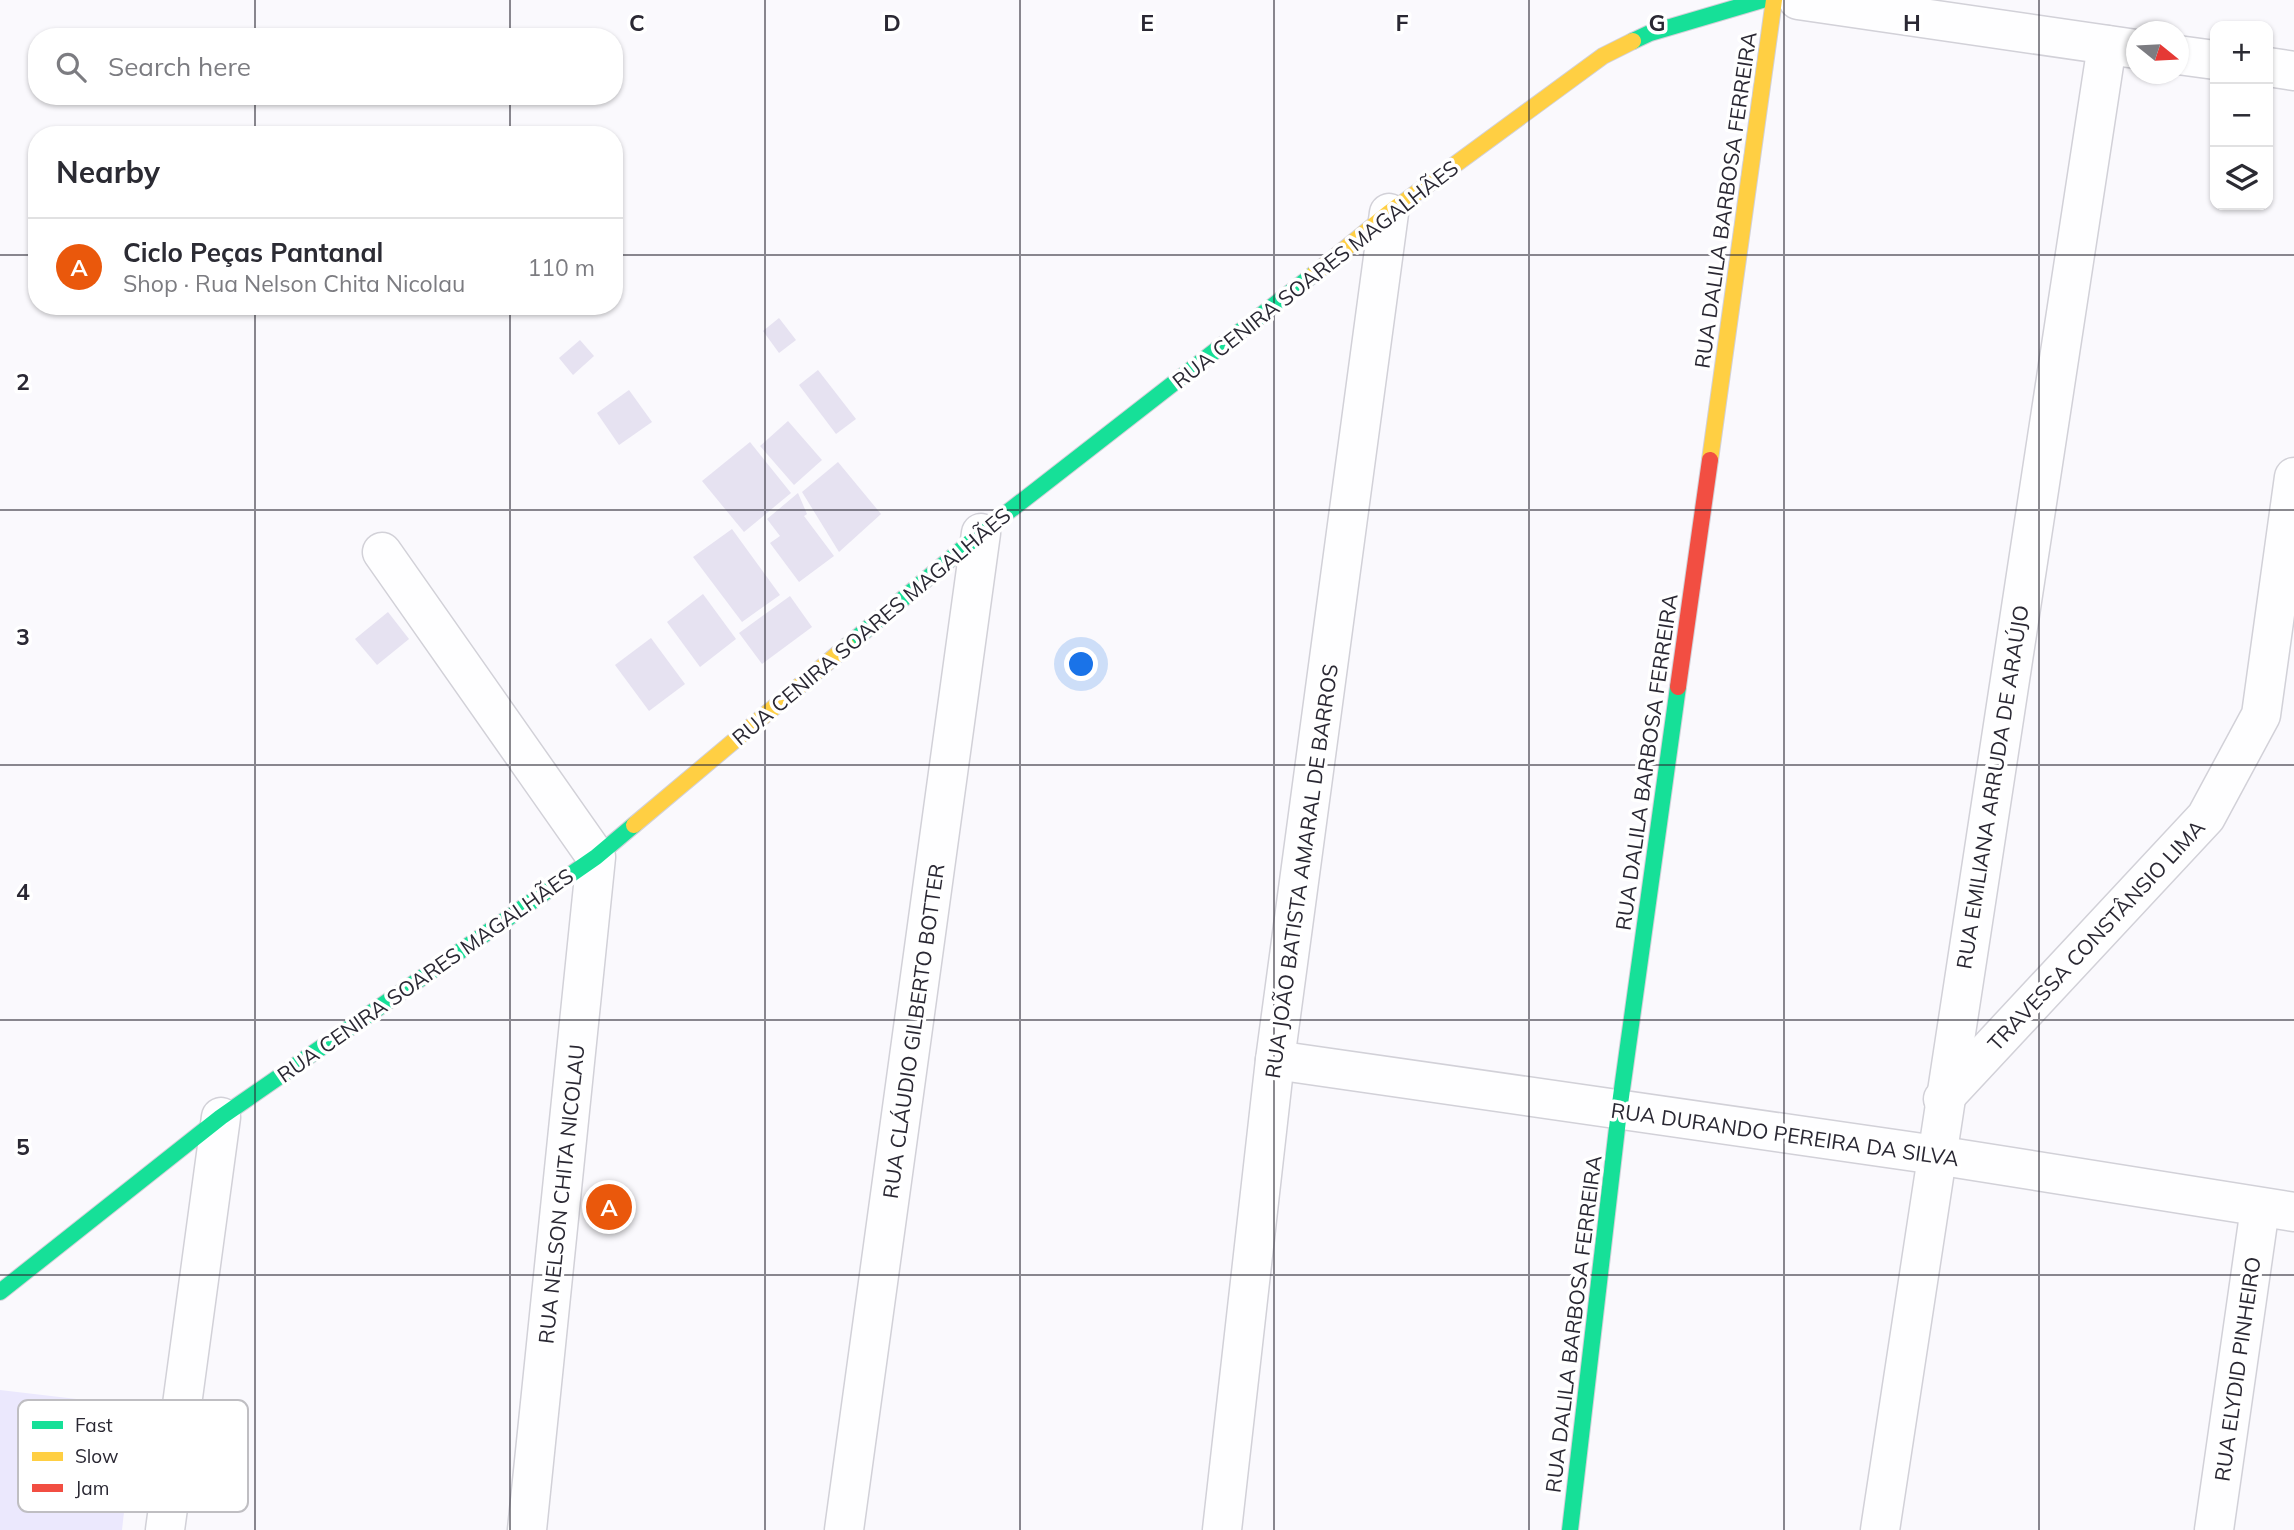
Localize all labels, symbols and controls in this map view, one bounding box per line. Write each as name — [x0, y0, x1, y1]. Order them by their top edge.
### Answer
text: C — [629, 8, 645, 37]
text: D — [883, 8, 901, 37]
text: E — [1140, 8, 1154, 37]
text: F — [1395, 8, 1409, 37]
text: G — [1648, 8, 1666, 37]
text: H — [1903, 8, 1921, 37]
north arrow — [2126, 21, 2189, 84]
map controls — [2210, 21, 2273, 210]
button: + — [2210, 21, 2273, 84]
search box — [28, 28, 623, 105]
street label: RUA DALILA BARBOSA FERREIRA — [1688, 29, 1762, 370]
icon: search — [52, 48, 90, 86]
text: Search here — [108, 50, 251, 83]
button: − — [2210, 84, 2273, 147]
button: layers — [2210, 147, 2273, 210]
text: Nearby — [56, 153, 160, 191]
street label: RUA CENIRA SOARES MAGALHÃES — [1167, 154, 1463, 394]
text: Ciclo Peças Pantanal — [123, 236, 383, 269]
text: A — [70, 253, 88, 282]
text: 110 m — [527, 253, 595, 282]
text: Shop · Rua Nelson Chita Nicolau — [123, 269, 465, 298]
text: 2 — [16, 367, 30, 396]
street label: RUA CENIRA SOARES MAGALHÃES — [726, 502, 1016, 750]
street label: RUA DALILA BARBOSA FERREIRA — [1609, 591, 1683, 932]
street label: RUA EMILIANA ARRUDA DE ARAÚJO — [1950, 603, 2034, 971]
text: 3 — [16, 622, 30, 651]
your location — [1064, 647, 1098, 681]
street label: RUA JOÃO BATISTA AMARAL DE BARROS — [1259, 662, 1343, 1080]
street label: TRAVESSA CONSTÂNSIO LIMA — [1982, 814, 2210, 1056]
street label: RUA CENIRA SOARES MAGALHÃES — [272, 862, 578, 1088]
street label: RUA CLÁUDIO GILBERTO BOTTER — [877, 862, 949, 1200]
text: 4 — [16, 877, 30, 906]
street label: RUA NELSON CHITA NICOLAU — [532, 1043, 590, 1345]
street label: RUA DURANDO PEREIRA DA SILVA — [1609, 1097, 1961, 1171]
text: 5 — [16, 1132, 30, 1161]
street label: RUA DALILA BARBOSA FERREIRA — [1539, 1153, 1607, 1494]
pin: A — [586, 1181, 632, 1233]
street label: RUA ELYDID PINHEIRO — [2208, 1255, 2266, 1483]
legend — [18, 1400, 248, 1512]
text: Fast — [75, 1413, 113, 1437]
text: Slow — [75, 1444, 119, 1468]
text: Jam — [75, 1476, 109, 1500]

